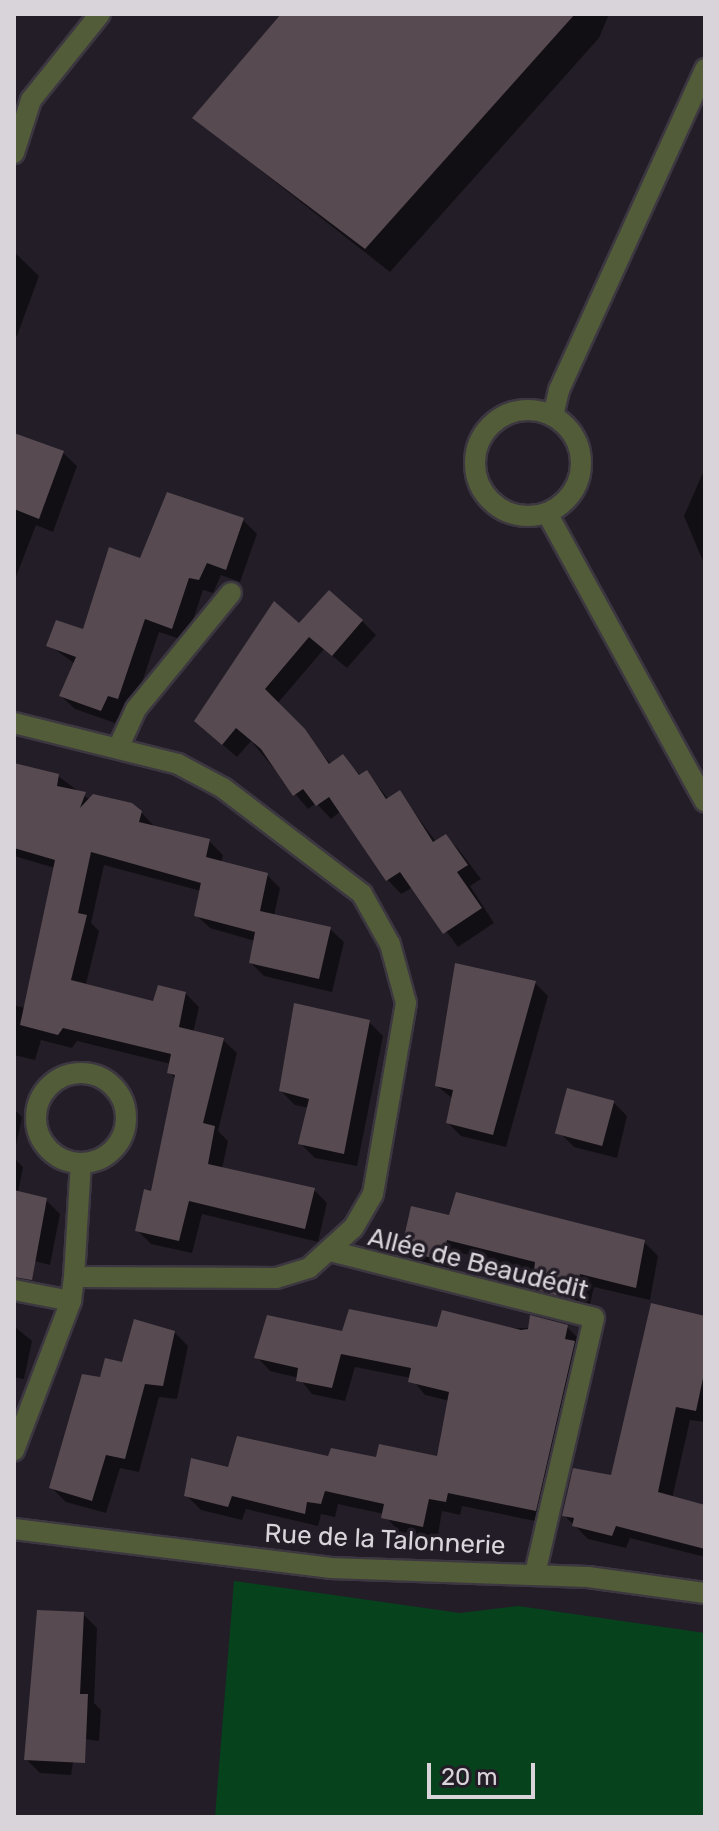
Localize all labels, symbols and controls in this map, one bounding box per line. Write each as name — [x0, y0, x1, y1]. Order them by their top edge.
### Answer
street label: Allée de Beaudédit — [365, 1222, 591, 1306]
street label: Rue de la Talonnerie — [263, 1518, 507, 1562]
scale bar — [431, 1747, 539, 1797]
text: 20 m — [441, 1763, 498, 1791]

